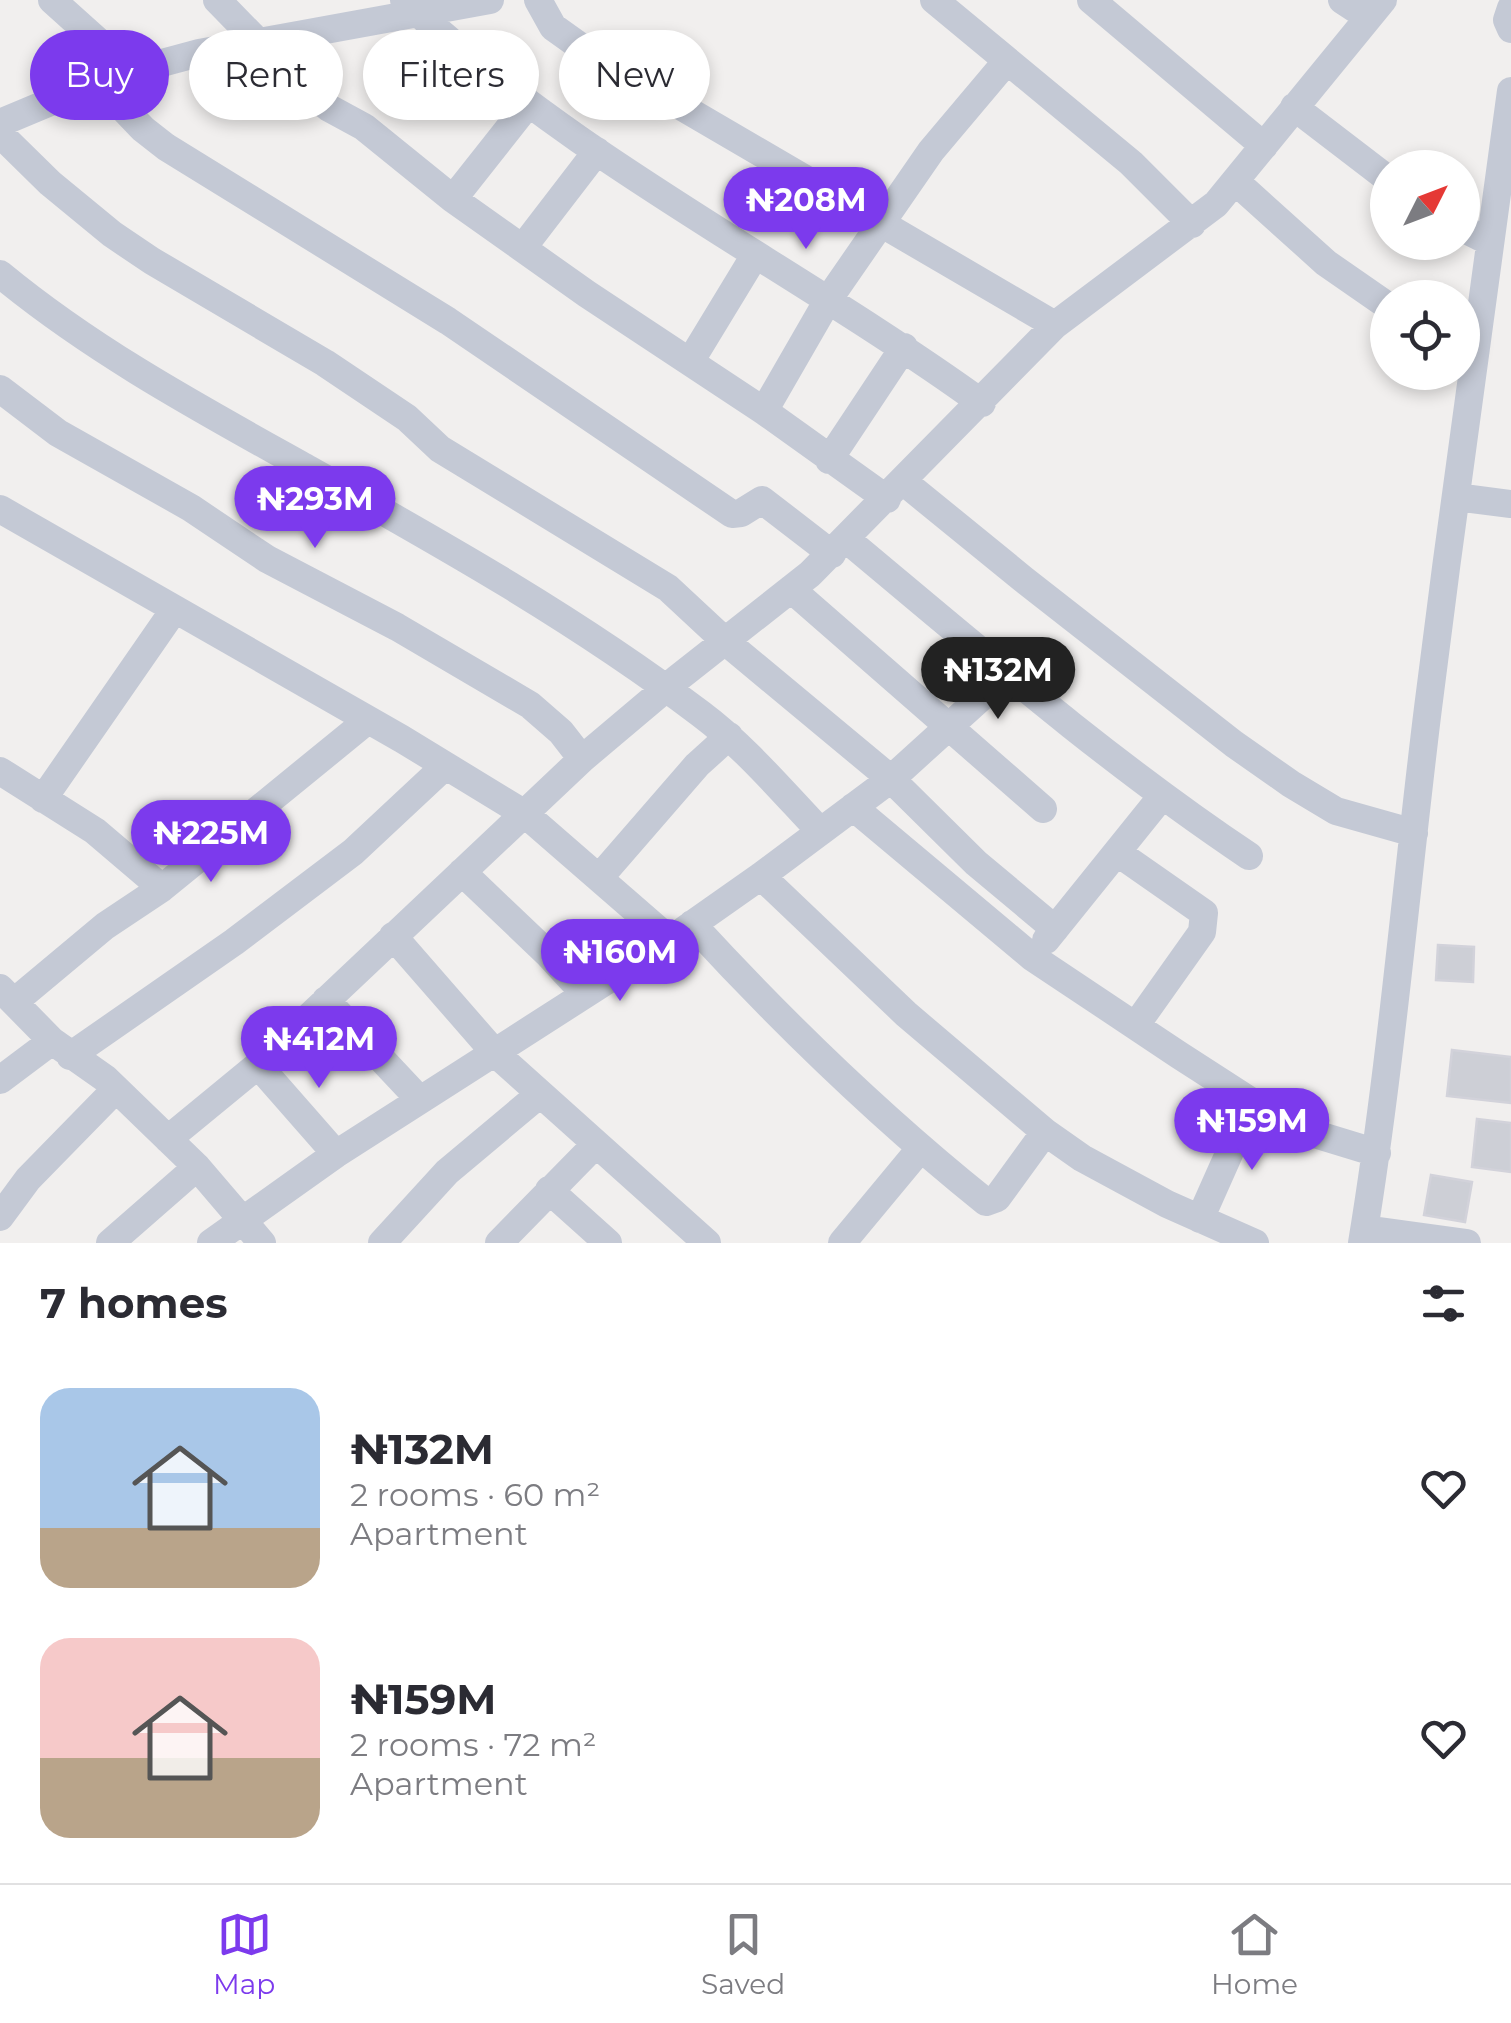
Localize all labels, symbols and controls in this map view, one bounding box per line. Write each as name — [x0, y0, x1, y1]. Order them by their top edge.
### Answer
chip: Buy — [30, 30, 169, 120]
chip: Rent — [189, 30, 343, 120]
chip: Filters — [363, 30, 539, 120]
chip: New — [559, 30, 710, 120]
north arrow — [1370, 150, 1480, 260]
map controls — [1370, 150, 1480, 390]
pin: ₦208M — [736, 167, 876, 252]
text: ₦208M — [746, 180, 866, 219]
button: locate — [1370, 280, 1480, 390]
pin: ₦293M — [245, 466, 385, 551]
text: ₦293M — [256, 479, 374, 518]
pin: ₦132M — [928, 637, 1068, 722]
text: ₦132M — [943, 650, 1053, 689]
pin: ₦225M — [141, 800, 281, 885]
text: ₦225M — [153, 813, 269, 852]
pin: ₦160M — [550, 919, 690, 1004]
text: ₦160M — [563, 932, 677, 971]
pin: ₦412M — [249, 1006, 389, 1091]
text: ₦412M — [263, 1019, 375, 1058]
pin: ₦159M — [1182, 1088, 1322, 1173]
text: ₦159M — [1196, 1101, 1308, 1140]
icon: filters — [1416, 1276, 1471, 1331]
text: 7 homes — [40, 1277, 228, 1329]
text: ₦132M — [350, 1423, 494, 1475]
icon: home — [120, 1428, 240, 1548]
icon: heart — [1416, 1461, 1471, 1516]
text: 2 rooms · 60 m² — [350, 1475, 600, 1514]
text: Apartment — [350, 1514, 528, 1553]
text: ₦159M — [350, 1673, 496, 1725]
icon: home — [120, 1678, 240, 1798]
icon: heart — [1416, 1711, 1471, 1766]
text: 2 rooms · 72 m² — [350, 1725, 597, 1764]
text: Apartment — [350, 1764, 528, 1803]
tab: Map — [213, 1907, 275, 2001]
tab: Saved — [701, 1907, 785, 2001]
tab: Home — [1211, 1907, 1298, 2001]

